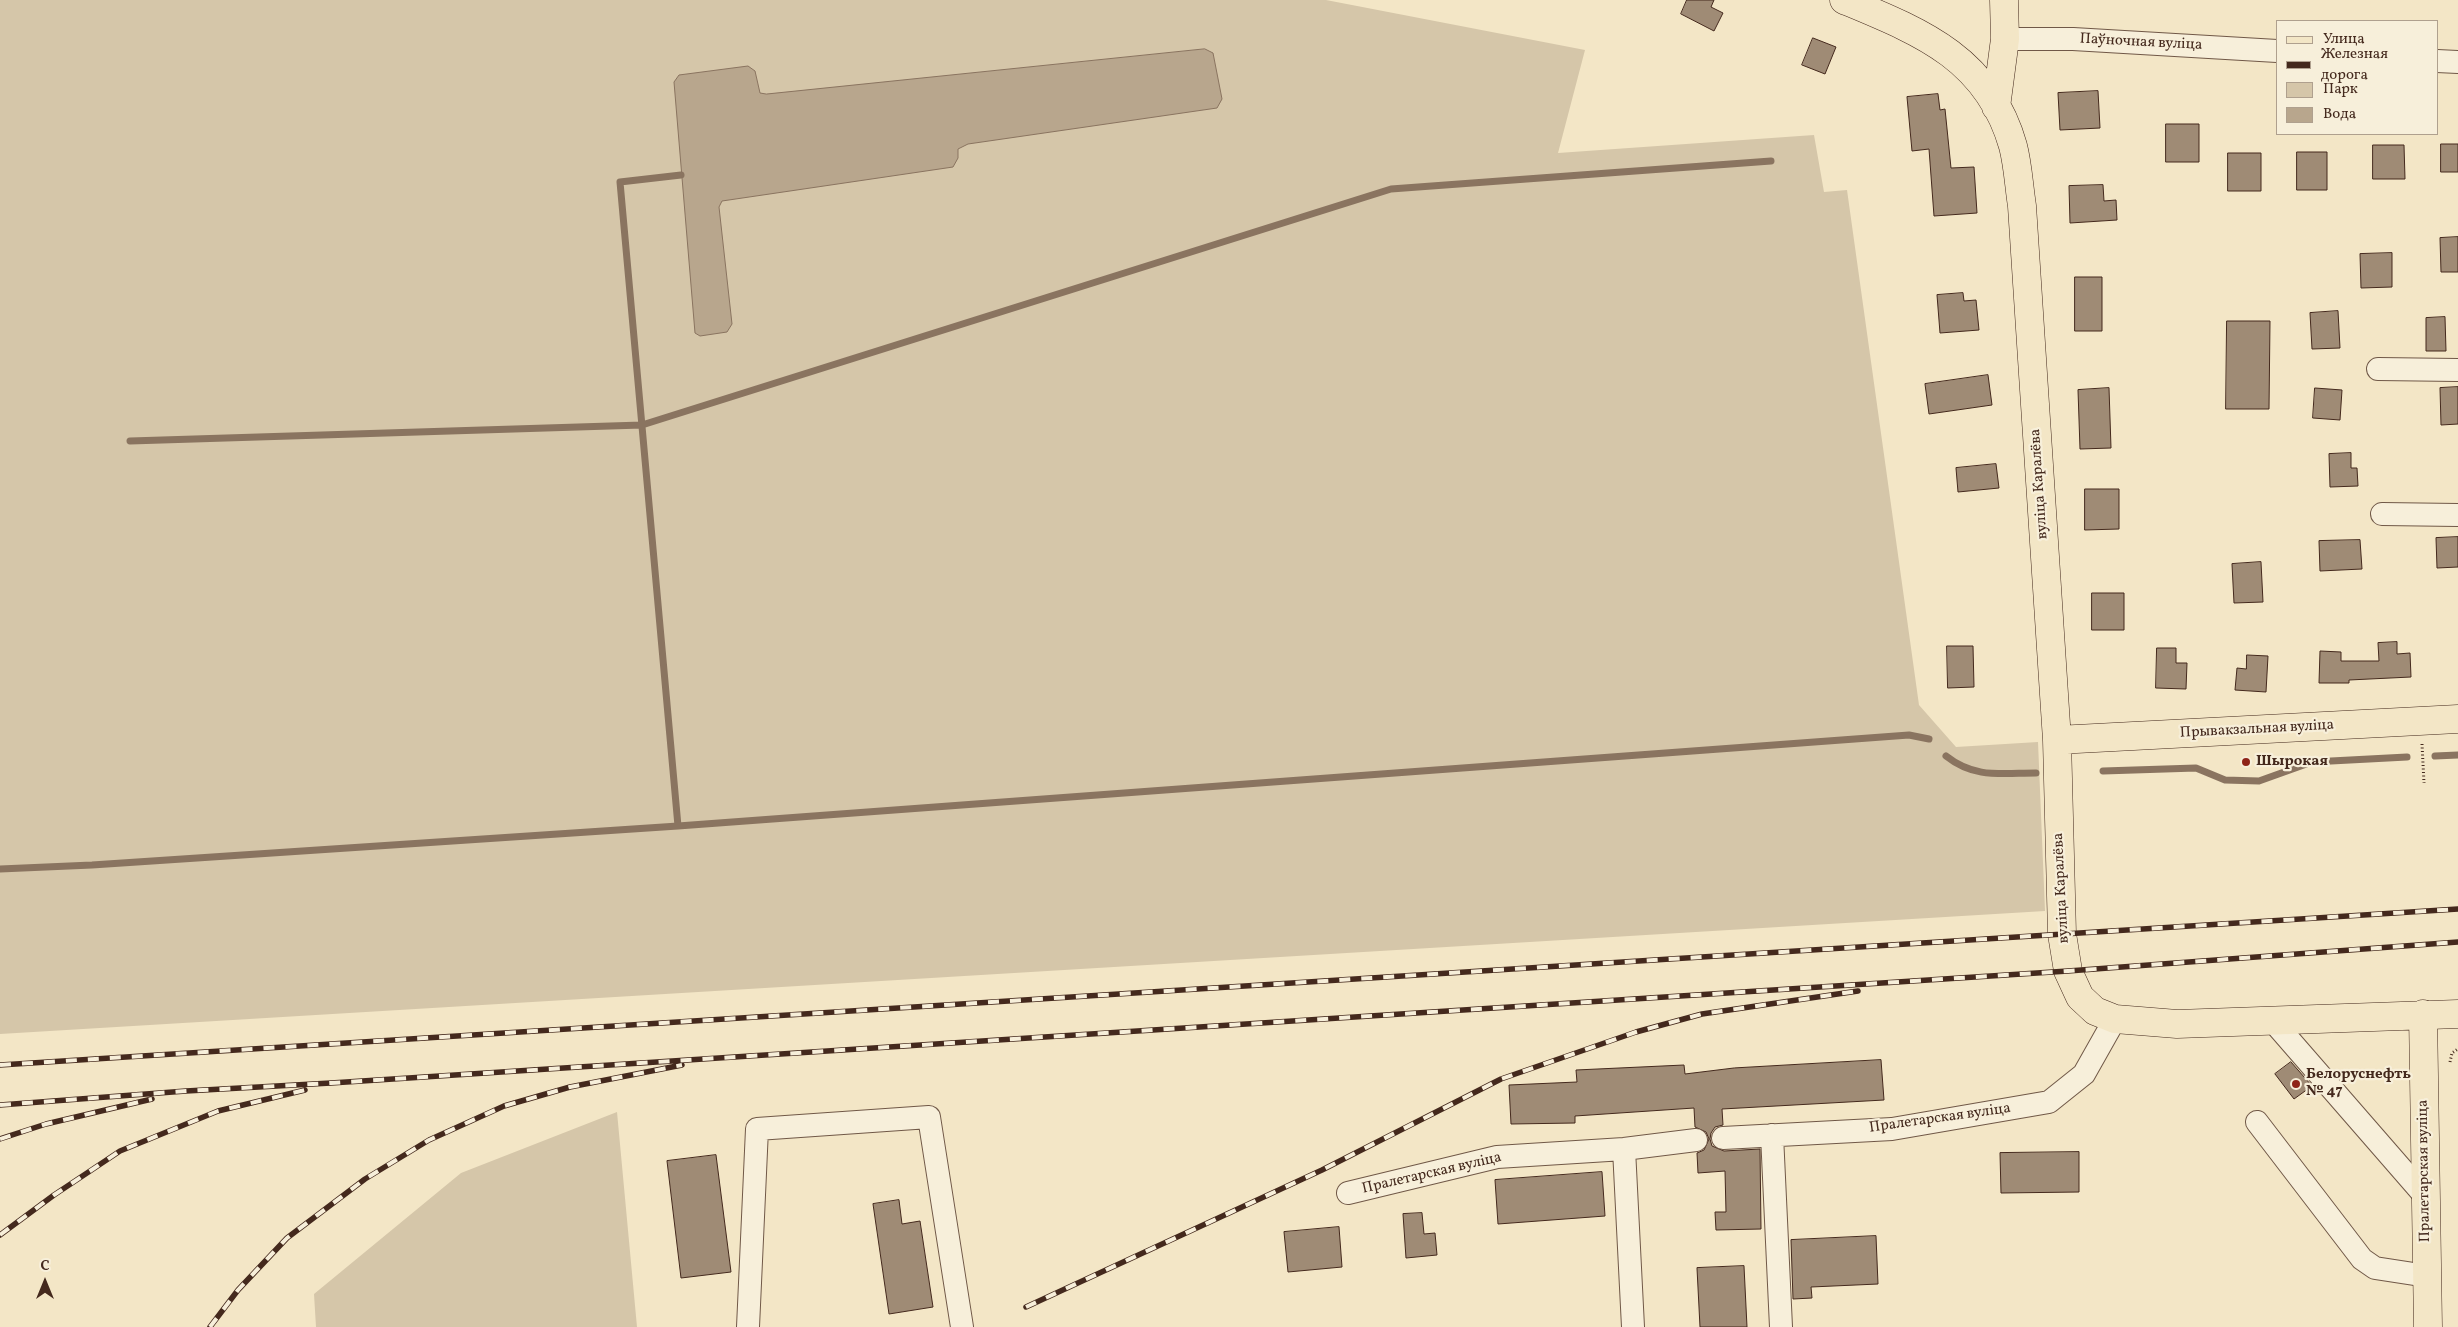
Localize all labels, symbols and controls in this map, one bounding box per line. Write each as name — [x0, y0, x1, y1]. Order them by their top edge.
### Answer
legend — [2276, 20, 2438, 135]
text: Улица — [2323, 29, 2365, 50]
street label: Паўночная вуліца — [2079, 31, 2203, 55]
text: Железная дорога — [2321, 44, 2388, 86]
text: Парк — [2323, 79, 2358, 100]
text: Вода — [2323, 104, 2356, 125]
street label: вуліца Каралёва — [2027, 428, 2053, 540]
street label: Прывакзальная вуліца — [2179, 717, 2335, 743]
place label: Шырокая — [2256, 753, 2328, 771]
marker: Шырокая — [2240, 756, 2252, 768]
street label: вуліца Каралёва — [2050, 832, 2074, 944]
place label: Белоруснефть № 47 — [2306, 1066, 2411, 1101]
marker: Белоруснефть № 47 — [2290, 1078, 2302, 1090]
street label: Пралетарская вуліца — [1868, 1100, 2012, 1138]
street label: Пралетарская вуліца — [2415, 1100, 2435, 1242]
street label: Пралетарская вуліца — [1360, 1149, 1504, 1199]
north arrow — [20, 1257, 70, 1307]
text: С — [40, 1257, 50, 1276]

